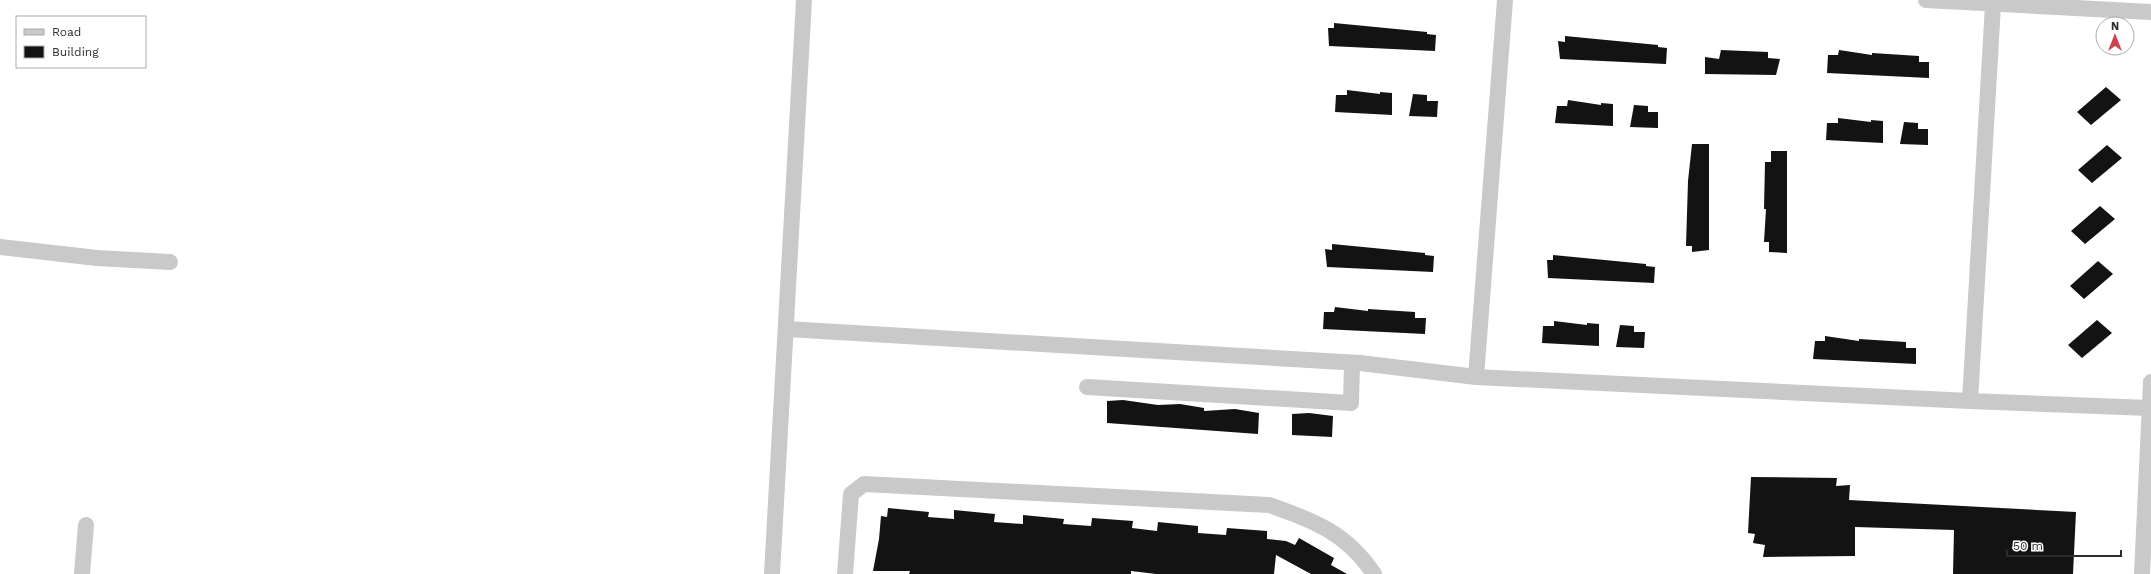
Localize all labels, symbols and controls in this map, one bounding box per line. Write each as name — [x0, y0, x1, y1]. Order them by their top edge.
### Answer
legend — [16, 16, 146, 68]
north arrow — [2095, 16, 2135, 56]
text: N — [2111, 20, 2119, 33]
text: Road — [52, 25, 81, 39]
text: Building — [52, 45, 99, 59]
scale bar — [2007, 532, 2121, 558]
text: 50 m — [2013, 539, 2043, 553]

